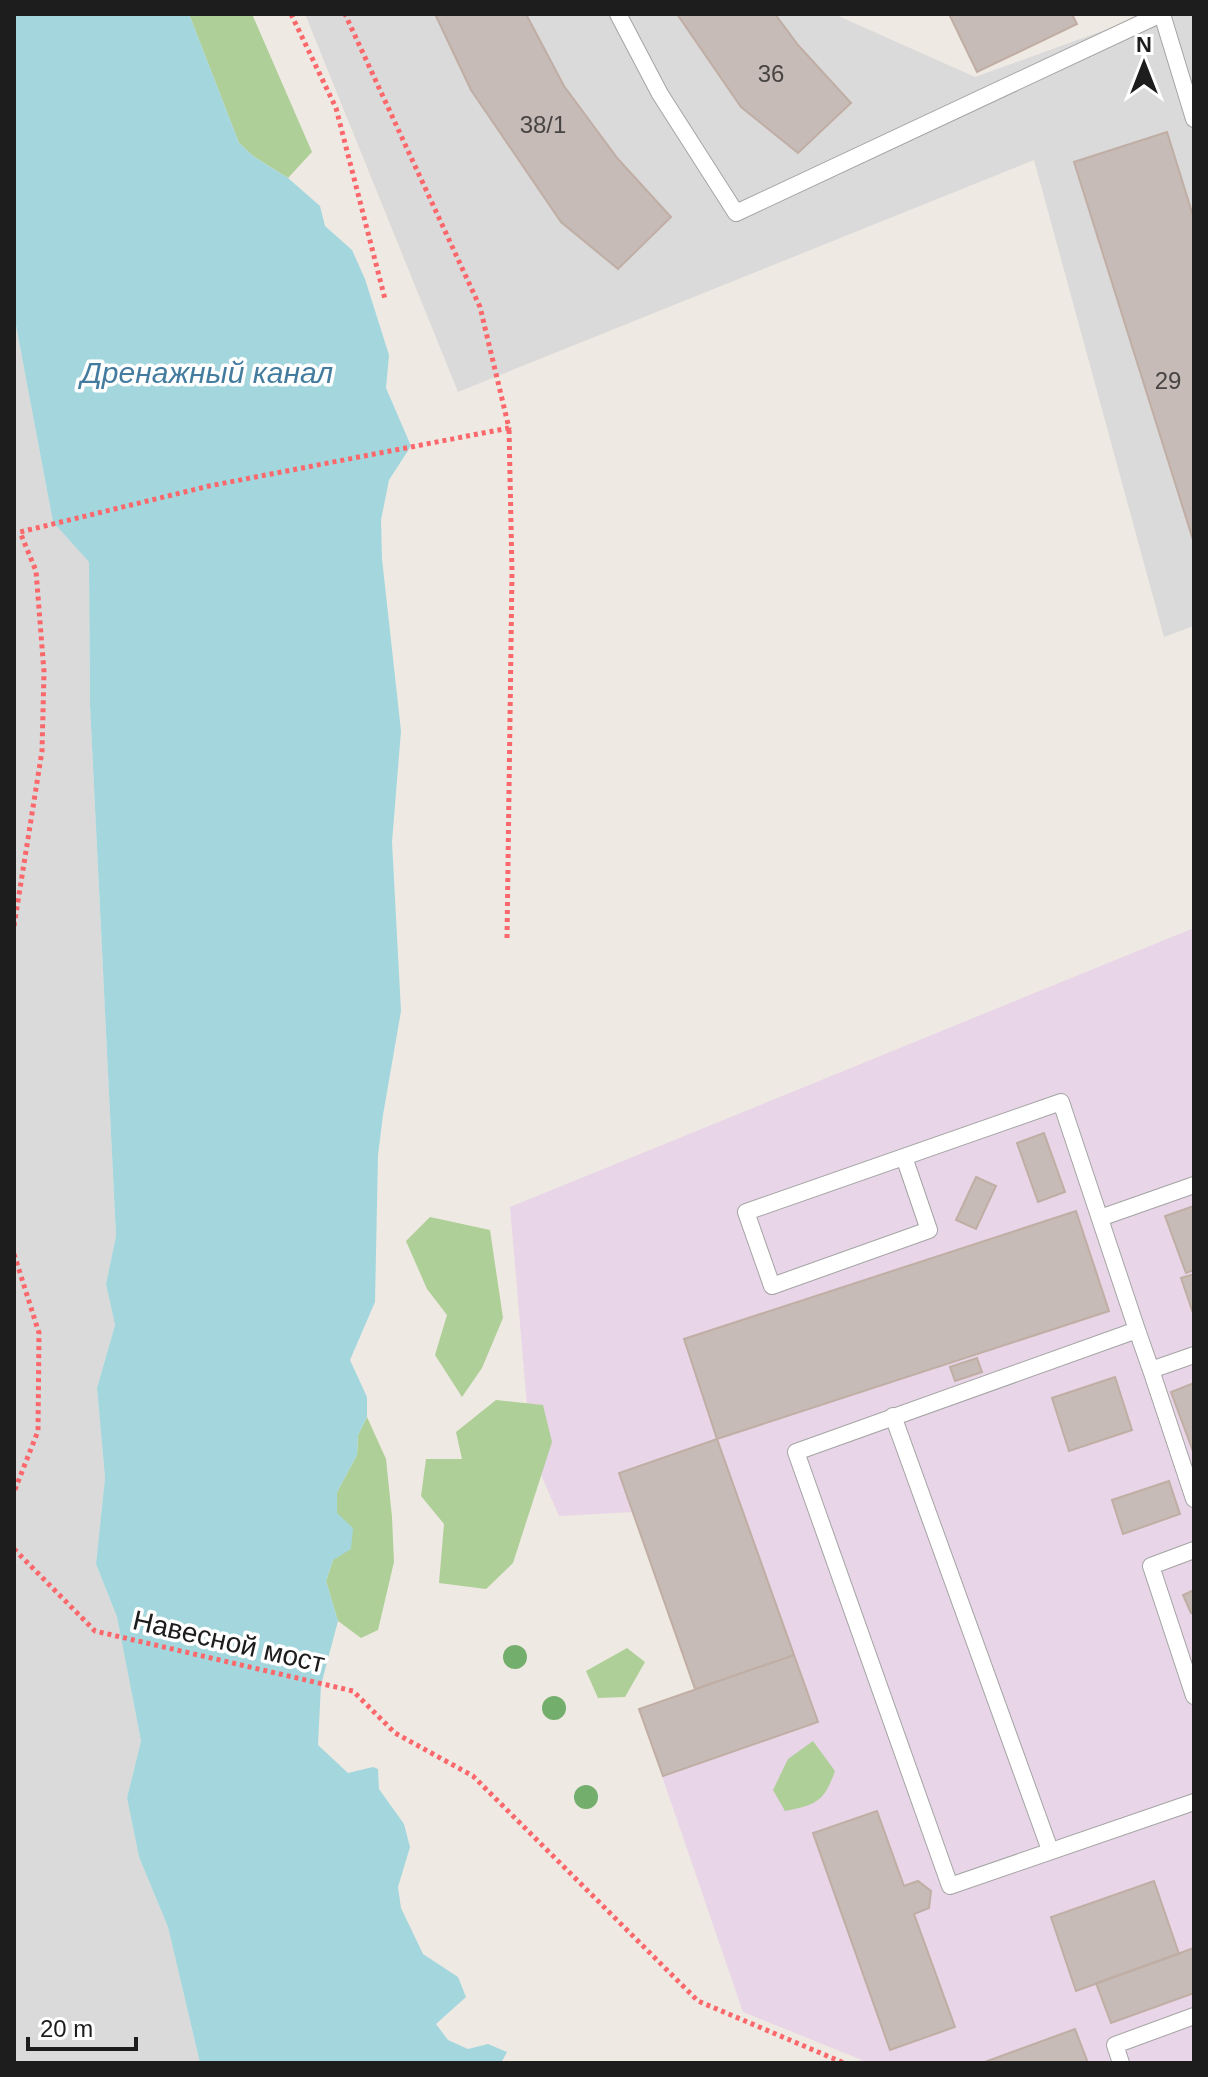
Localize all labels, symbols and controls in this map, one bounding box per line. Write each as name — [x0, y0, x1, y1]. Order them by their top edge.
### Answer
north arrow — [1104, 24, 1184, 104]
text: N — [1136, 32, 1152, 57]
house number: 36 — [758, 60, 784, 87]
house number: 38/1 — [520, 111, 566, 138]
water label: Дренажный канал — [78, 356, 333, 389]
house number: 29 — [1155, 367, 1181, 394]
street label: Навесной мост — [130, 1604, 328, 1679]
scale bar — [28, 2001, 136, 2051]
text: 20 m — [40, 2015, 93, 2042]

